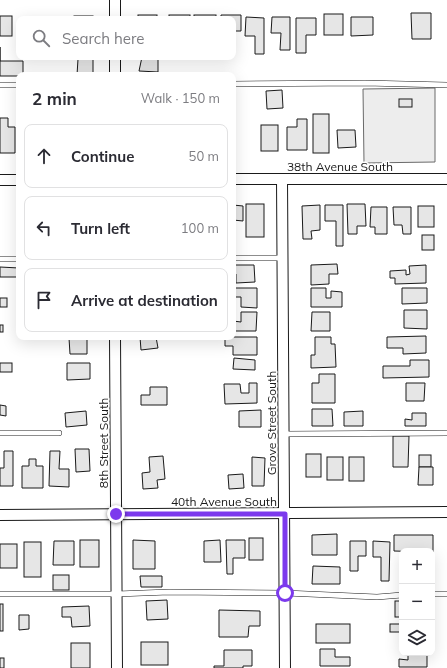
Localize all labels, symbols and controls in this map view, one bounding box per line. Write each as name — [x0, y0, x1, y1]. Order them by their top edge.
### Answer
search box — [16, 16, 236, 60]
icon: search — [30, 27, 52, 49]
text: Search here — [62, 29, 144, 48]
text: 2 min — [32, 88, 77, 109]
text: Walk · 150 m — [141, 90, 220, 106]
icon: ahead — [33, 145, 55, 167]
text: Continue — [71, 147, 134, 166]
text: 50 m — [189, 148, 219, 164]
street label: 38th Avenue South — [287, 159, 393, 174]
icon: left — [33, 217, 55, 239]
text: Turn left — [71, 219, 130, 238]
text: 100 m — [181, 220, 219, 236]
icon: arrive — [33, 289, 55, 311]
text: Arrive at destination — [71, 291, 218, 310]
street label: Grove Street South — [264, 371, 279, 475]
street label: 8th Street South — [96, 398, 111, 488]
street label: 40th Avenue South — [171, 494, 277, 509]
route end — [107, 505, 125, 523]
map controls — [399, 548, 435, 656]
button: + — [399, 548, 435, 584]
route start — [276, 584, 294, 602]
button: − — [399, 584, 435, 620]
button: layers — [399, 620, 435, 656]

